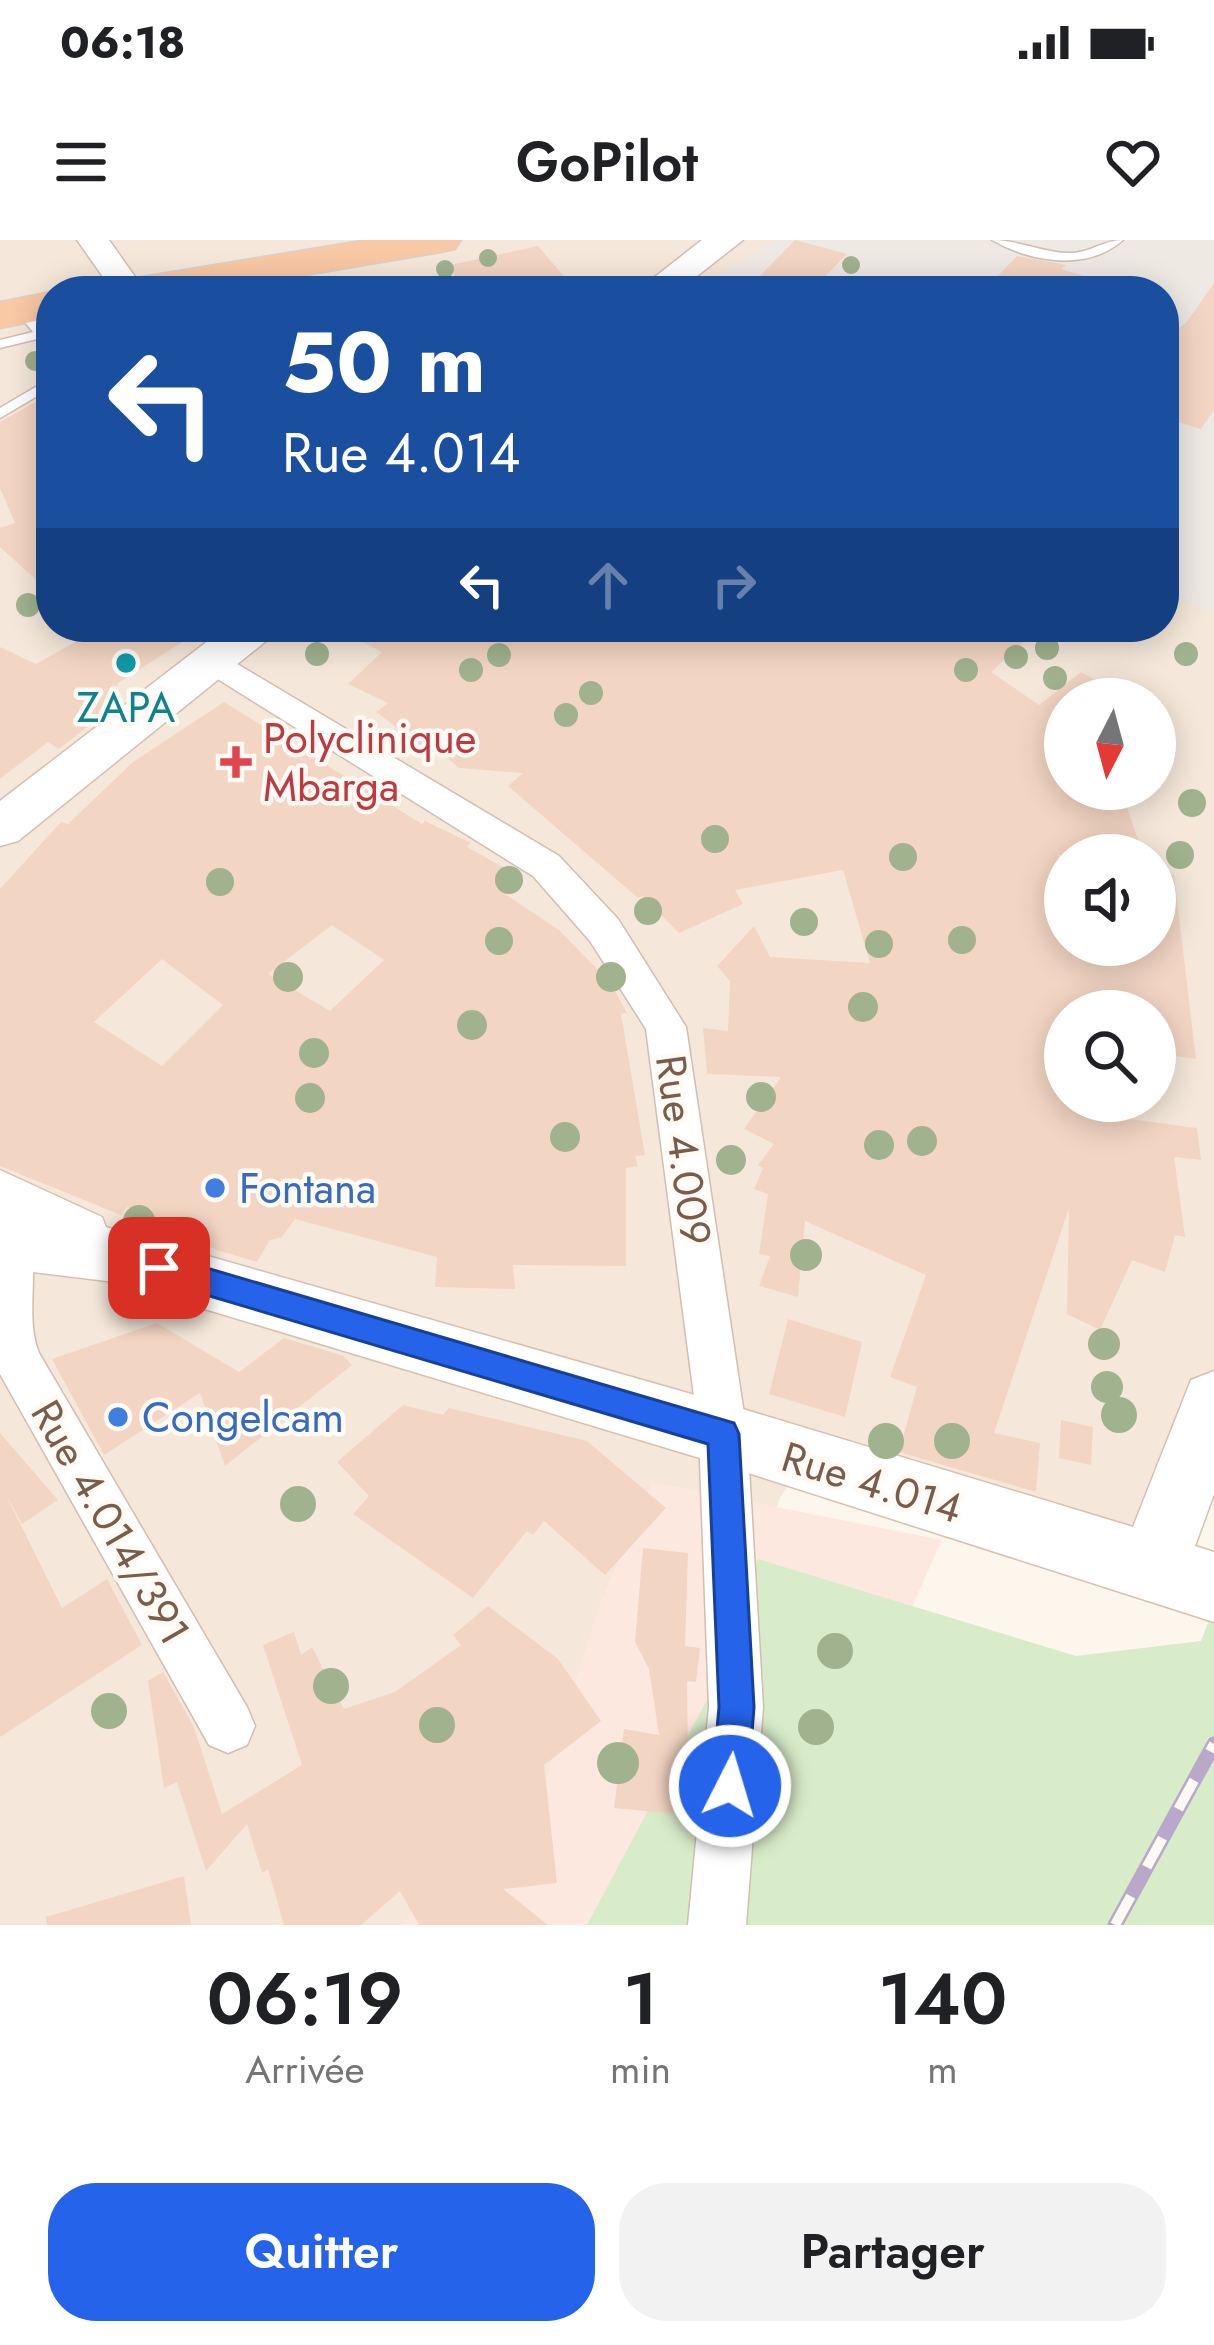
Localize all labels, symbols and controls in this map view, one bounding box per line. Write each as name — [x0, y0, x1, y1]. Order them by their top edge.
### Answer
text: 06:18 — [60, 10, 186, 75]
text: GoPilot — [516, 123, 698, 201]
icon: menu — [48, 129, 114, 195]
icon: heart — [1100, 129, 1166, 195]
text: 50 m — [282, 302, 486, 424]
icon: left — [84, 324, 240, 480]
text: Rue 4.014 — [282, 414, 520, 492]
icon: left — [449, 552, 515, 618]
icon: ahead — [575, 552, 641, 618]
icon: right — [701, 552, 767, 618]
marker: ZAPA — [113, 650, 139, 676]
place label: ZAPA — [77, 677, 175, 738]
north arrow — [1044, 678, 1176, 810]
map controls — [1044, 678, 1176, 1122]
place label: Polyclinique Mbarga — [263, 708, 476, 817]
marker: Polyclinique Mbarga — [220, 746, 252, 778]
button: sound — [1044, 834, 1176, 966]
button: search — [1044, 990, 1176, 1122]
street label: Rue 4.009 — [640, 1051, 727, 1249]
place label: Fontana — [239, 1158, 376, 1219]
marker: Fontana — [202, 1175, 228, 1201]
pin — [108, 1217, 210, 1319]
icon: arrive — [126, 1235, 192, 1301]
place label: Congelcam — [142, 1387, 344, 1448]
street label: Rue 4.014/391 — [16, 1389, 205, 1656]
marker: Congelcam — [105, 1404, 131, 1430]
street label: Rue 4.014 — [774, 1426, 969, 1539]
position arrow — [667, 1723, 793, 1849]
text: 06:19 — [207, 1947, 403, 2051]
text: 1 — [623, 1947, 658, 2051]
text: 140 — [878, 1947, 1007, 2051]
text: Arrivée — [245, 2041, 365, 2098]
text: min — [610, 2041, 671, 2098]
text: m — [927, 2041, 958, 2098]
button: Quitter — [48, 2183, 595, 2321]
button: Partager — [619, 2183, 1166, 2321]

